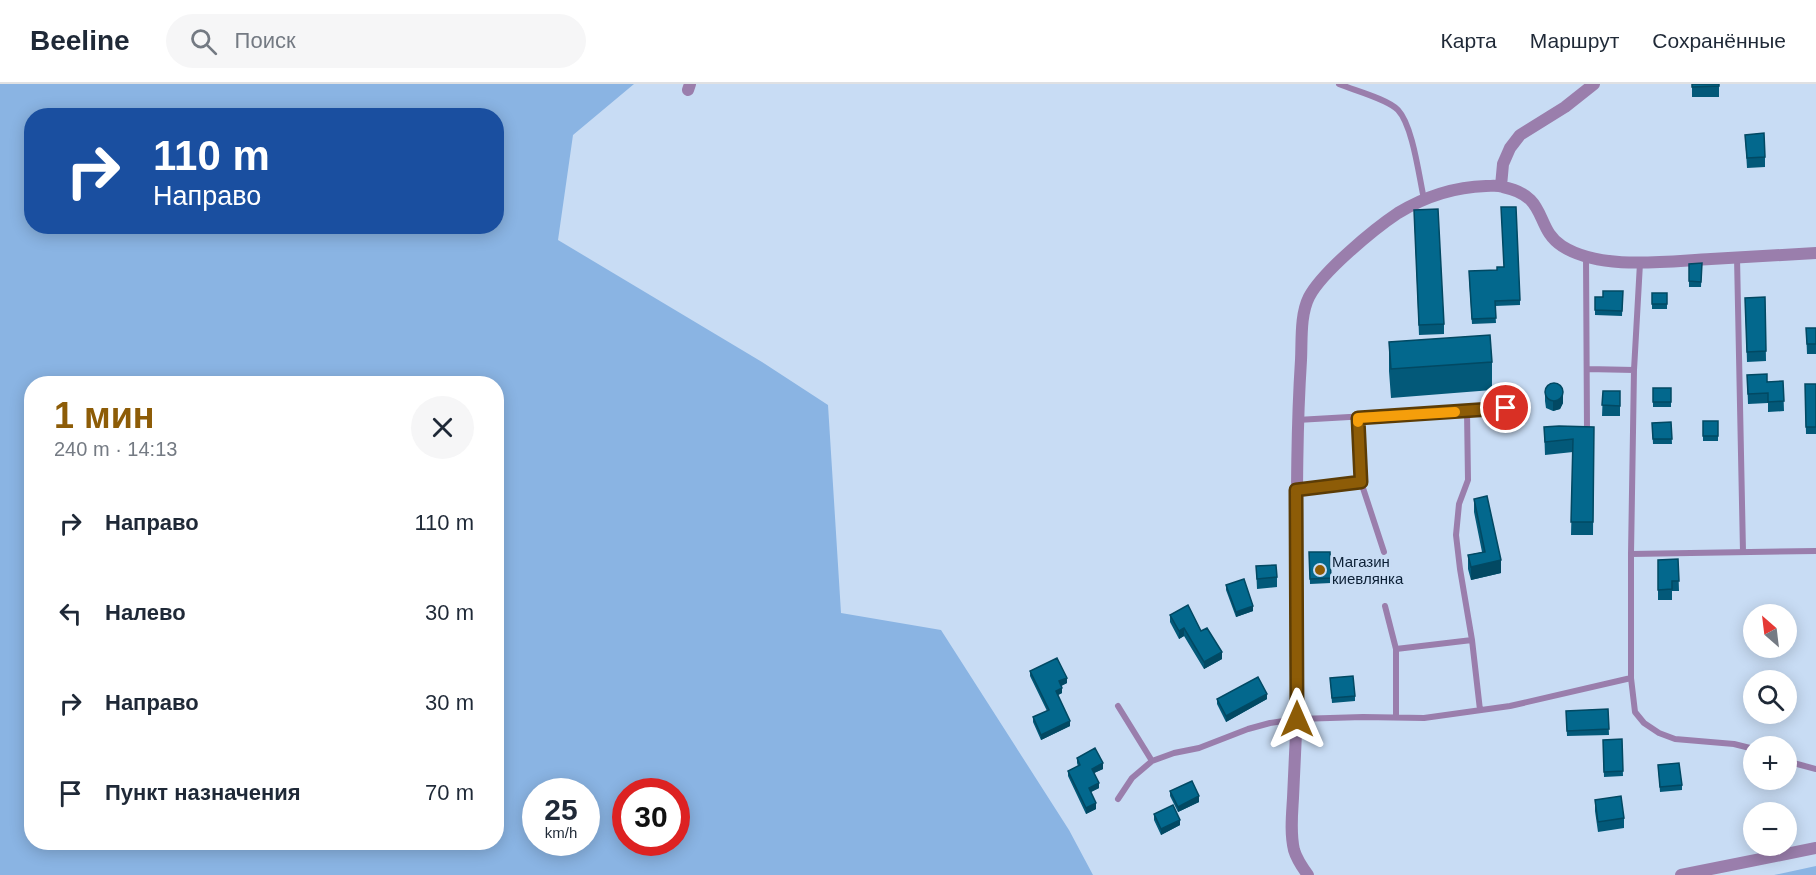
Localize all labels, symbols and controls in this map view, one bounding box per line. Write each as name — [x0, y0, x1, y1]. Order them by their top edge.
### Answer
search box — [166, 14, 586, 68]
text: Beeline — [30, 25, 130, 56]
icon: search — [187, 25, 220, 58]
text: Поиск — [235, 28, 296, 53]
text: Карта — [1441, 29, 1497, 52]
text: Маршрут — [1530, 29, 1619, 52]
text: Сохранённые — [1652, 29, 1786, 52]
icon: right — [54, 132, 132, 210]
text: 110 m — [153, 132, 270, 179]
text: Направо — [153, 181, 261, 211]
pin — [1480, 382, 1531, 433]
icon: arrive — [1489, 391, 1522, 424]
text: 1 мин — [54, 395, 155, 436]
button: close — [411, 396, 474, 459]
text: 240 m · 14:13 — [54, 438, 177, 460]
icon: right — [54, 507, 87, 540]
text: Направо — [105, 510, 199, 535]
text: 110 m — [414, 510, 474, 535]
place label: Магазин киевлянка — [1332, 553, 1404, 587]
marker: Магазин киевлянка — [1313, 563, 1327, 577]
icon: left — [54, 597, 87, 630]
text: Налево — [105, 600, 186, 625]
text: 30 m — [425, 600, 474, 625]
north arrow — [1743, 604, 1797, 658]
map controls — [1743, 604, 1797, 856]
button: search — [1743, 670, 1797, 724]
icon: right — [54, 687, 87, 720]
position arrow — [1265, 687, 1329, 751]
text: Направо — [105, 690, 199, 715]
text: 30 m — [425, 690, 474, 715]
button: + — [1743, 736, 1797, 790]
icon: arrive — [54, 777, 87, 810]
speed limit sign: 30 — [612, 778, 690, 856]
text: Пункт назначения — [105, 780, 301, 805]
text: 70 m — [425, 780, 474, 805]
text: 25 — [544, 793, 578, 826]
button: − — [1743, 802, 1797, 856]
text: km/h — [545, 824, 577, 841]

